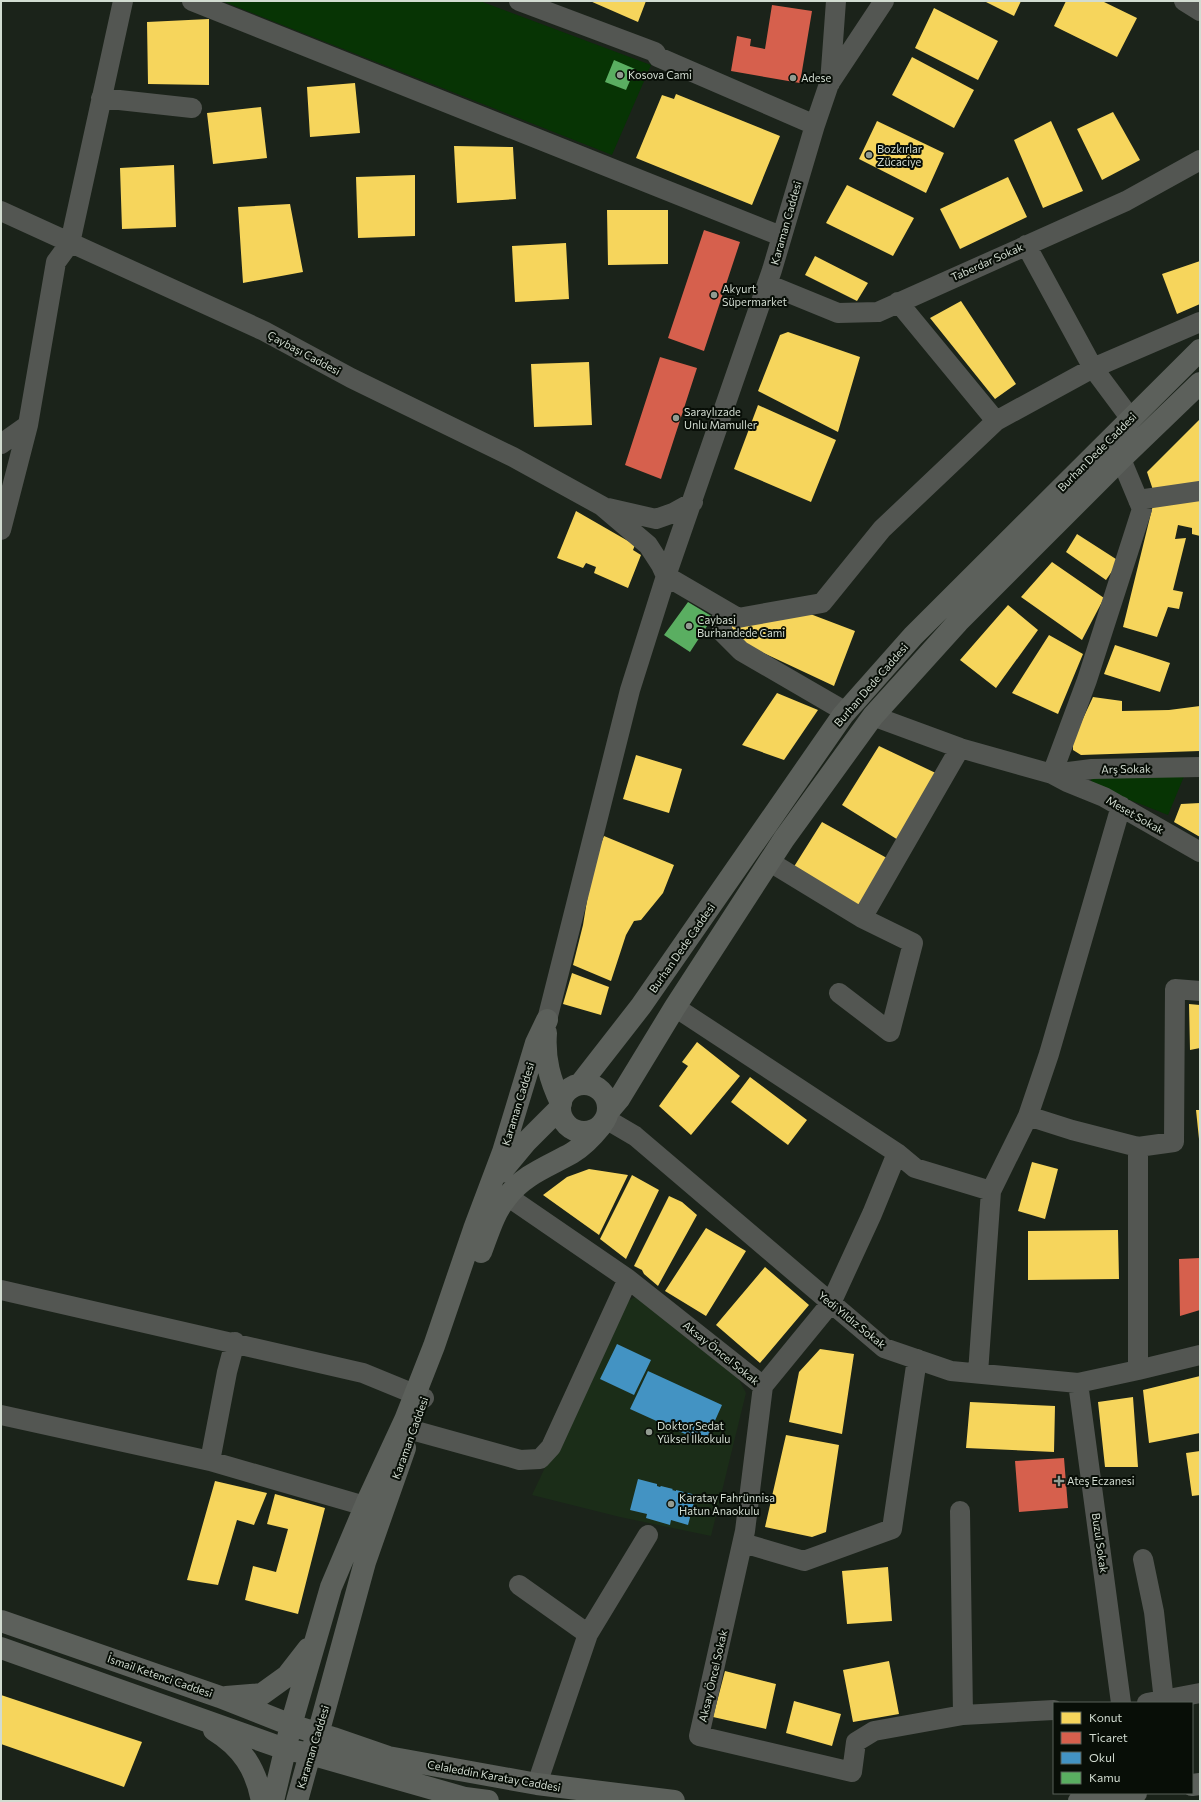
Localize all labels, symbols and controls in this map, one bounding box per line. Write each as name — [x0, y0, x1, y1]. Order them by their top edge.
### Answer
place label: Kosova Cami — [628, 68, 692, 81]
marker: Kosova Cami — [615, 70, 625, 80]
place label: Adese — [801, 71, 832, 84]
marker: Adese — [788, 73, 798, 83]
place label: Bozkırlar Zücaciye — [877, 142, 923, 168]
marker: Bozkırlar Zücaciye — [864, 150, 874, 160]
street label: Karaman Caddesi — [767, 179, 804, 266]
street label: Taberdar Sokak — [949, 240, 1025, 283]
place label: Akyurt Süpermarket — [722, 282, 787, 308]
marker: Akyurt Süpermarket — [709, 290, 719, 300]
street label: Çaybaşı Caddesi — [266, 328, 343, 377]
place label: Saraylızade Unlu Mamuller — [684, 405, 758, 431]
street label: Burhan Dede Caddesi — [1055, 409, 1139, 494]
marker: Saraylızade Unlu Mamuller — [671, 413, 681, 423]
place label: Caybasi Burhandede Cami — [697, 613, 785, 639]
marker: Caybasi Burhandede Cami — [684, 621, 694, 631]
street label: Burhan Dede Caddesi — [831, 640, 910, 729]
street label: Arş Sokak — [1101, 762, 1151, 775]
street label: Meset Sokak — [1104, 793, 1166, 836]
street label: Burhan Dede Caddesi — [646, 900, 717, 995]
street label: Karaman Caddesi — [499, 1060, 536, 1147]
street label: Yedi Yıldız Sokak — [816, 1289, 889, 1351]
street label: Aksay Öncel Sokak — [681, 1317, 763, 1387]
street label: Karaman Caddesi — [389, 1395, 430, 1481]
place label: Doktor Sedat Yüksel İlkokulu — [657, 1419, 731, 1445]
marker: Doktor Sedat Yüksel İlkokulu — [644, 1427, 654, 1437]
place label: Ateş Eczanesi — [1067, 1474, 1135, 1487]
marker: Ateş Eczanesi — [1054, 1476, 1064, 1486]
place label: Karatay Fahrünnisa Hatun Anaokulu — [679, 1491, 775, 1517]
marker: Karatay Fahrünnisa Hatun Anaokulu — [666, 1499, 676, 1509]
street label: Buzul Sokak — [1090, 1512, 1111, 1574]
street label: Aksay Öncel Sokak — [695, 1628, 729, 1723]
street label: İsmail Ketenci Caddesi — [106, 1650, 215, 1700]
legend — [1053, 1702, 1193, 1794]
street label: Karaman Caddesi — [294, 1703, 331, 1790]
text: Konut — [1089, 1710, 1122, 1724]
text: Ticaret — [1089, 1730, 1128, 1744]
text: Okul — [1089, 1750, 1115, 1764]
street label: Celaleddin Karatay Caddesi — [426, 1757, 562, 1794]
text: Kamu — [1089, 1770, 1121, 1784]

